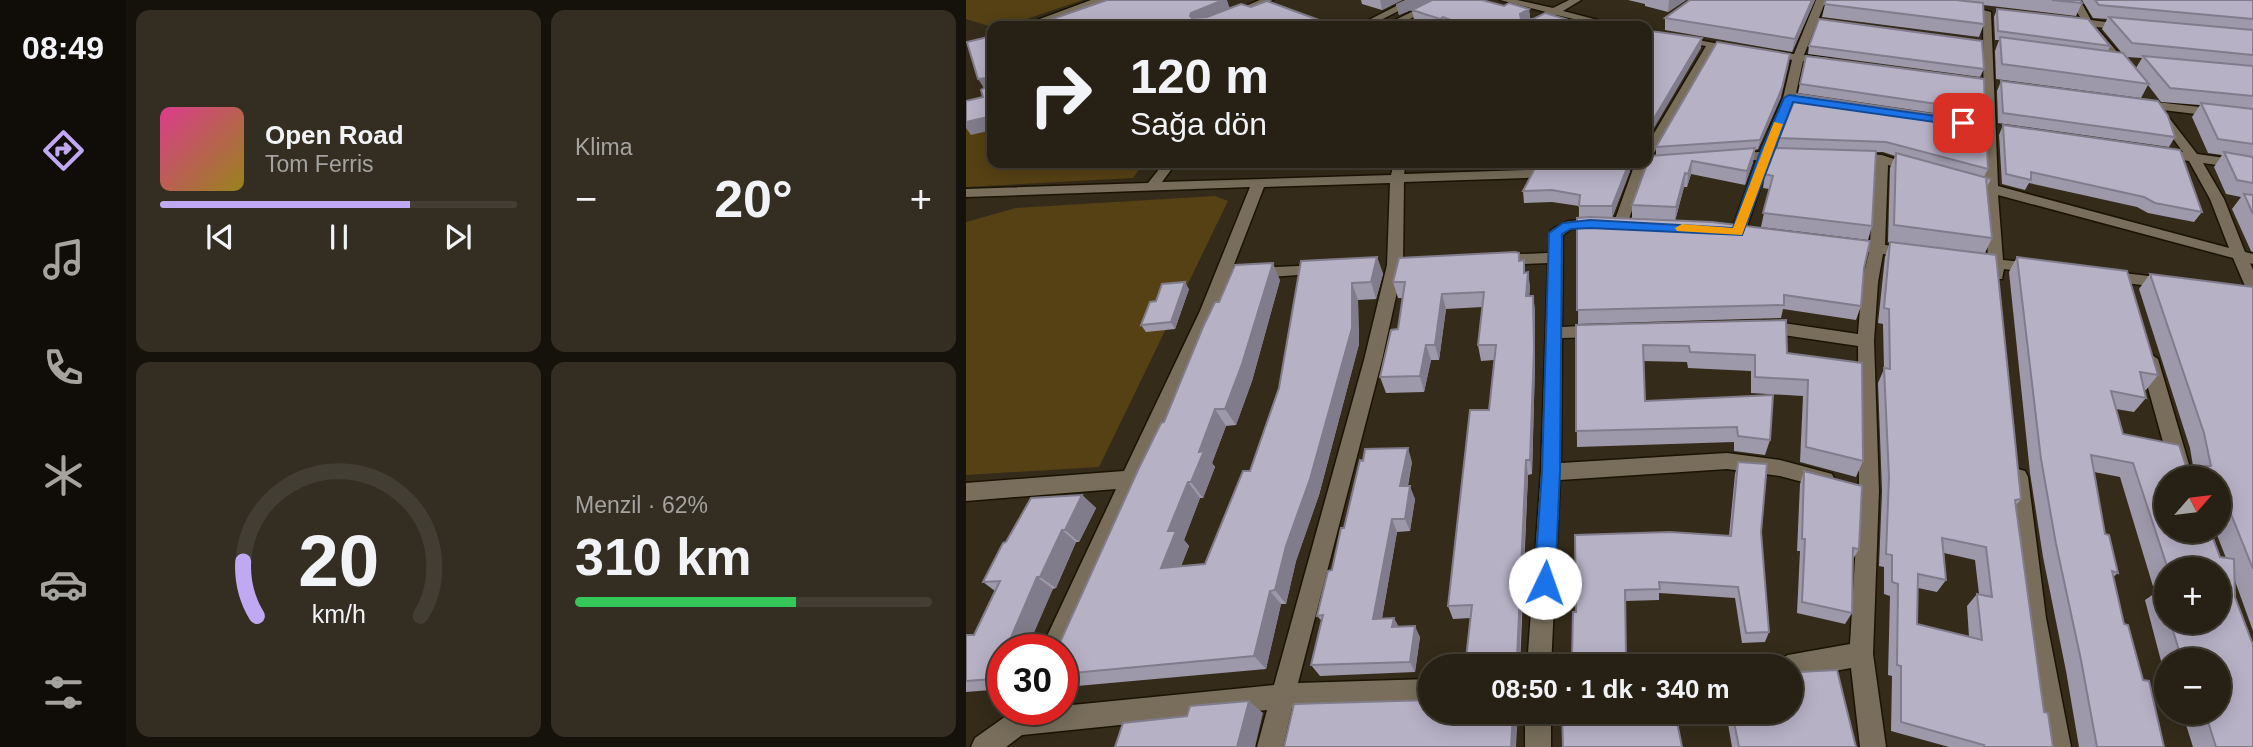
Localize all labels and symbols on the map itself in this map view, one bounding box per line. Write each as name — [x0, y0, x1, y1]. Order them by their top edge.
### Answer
pin — [1933, 93, 1993, 153]
north arrow — [2154, 466, 2231, 542]
position arrow — [1508, 546, 1582, 620]
speed limit sign: 30 — [987, 634, 1078, 725]

